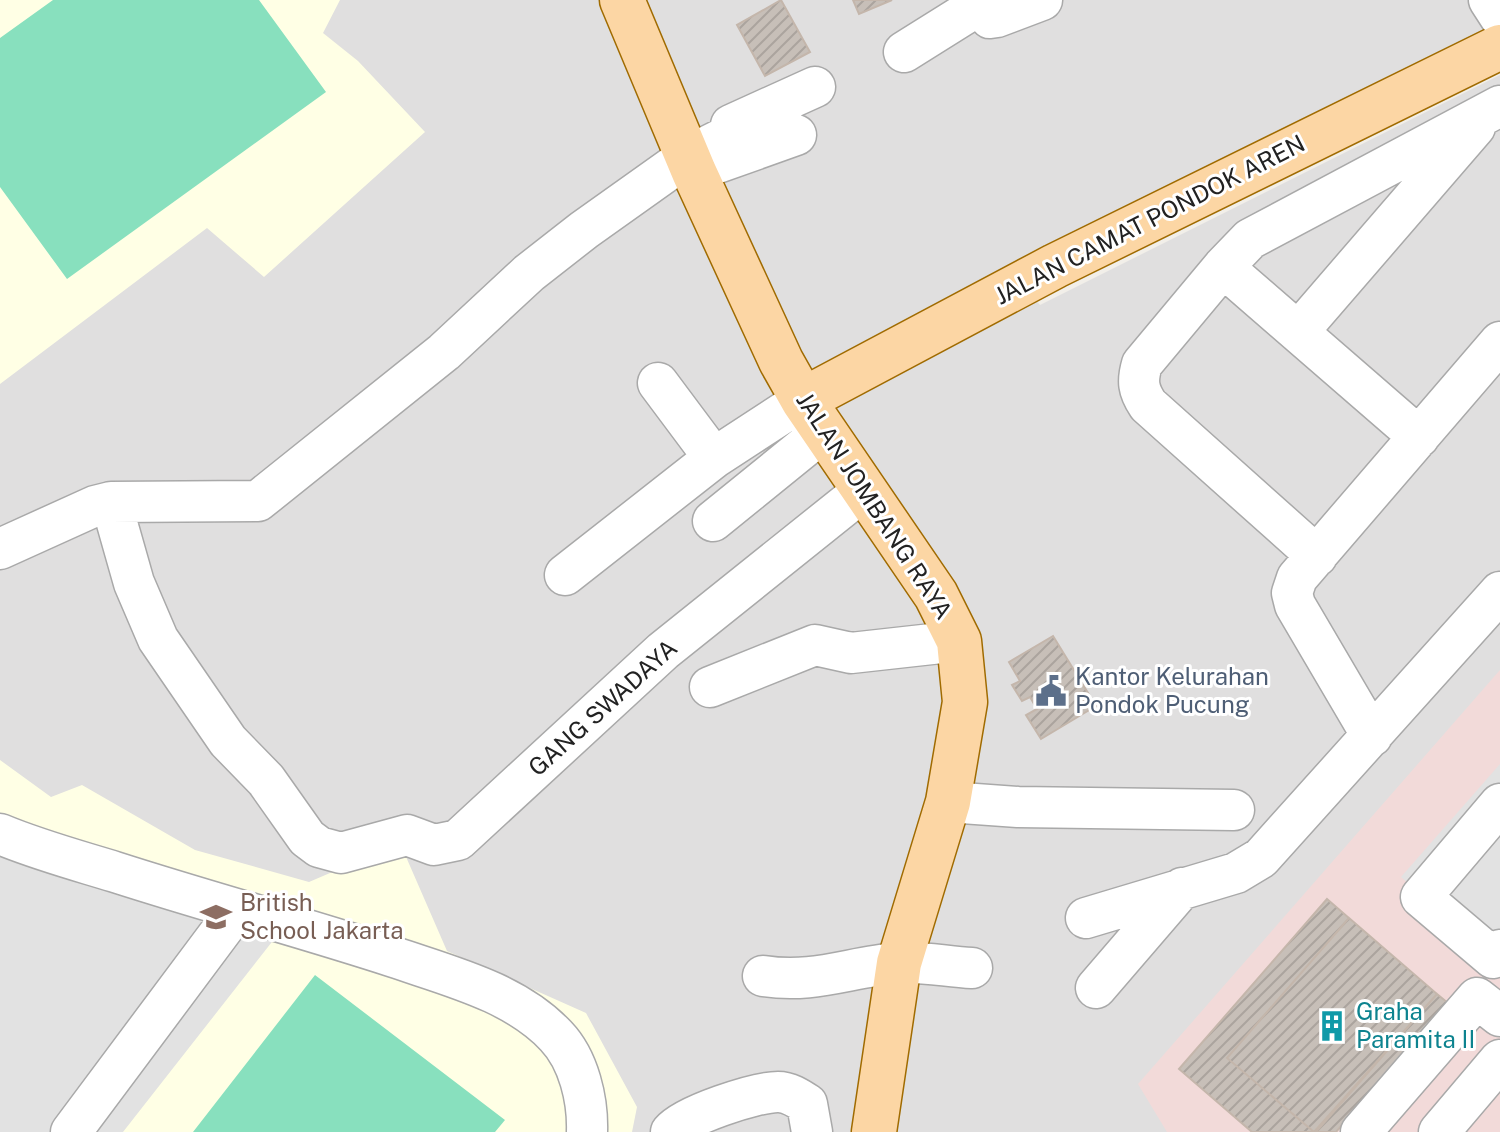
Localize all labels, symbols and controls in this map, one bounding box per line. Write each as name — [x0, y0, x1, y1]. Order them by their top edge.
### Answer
street label: JALAN CAMAT PONDOK AREN — [990, 129, 1309, 310]
street label: JALAN JOMBANG RAYA — [791, 387, 959, 624]
street label: GANG SWADAYA — [522, 633, 682, 781]
place label: Kantor Kelurahan Pondok Pucung — [1075, 662, 1269, 718]
public building icon: Kantor Kelurahan Pondok Pucung — [1034, 674, 1068, 708]
place label: British School Jakarta — [240, 888, 404, 944]
school or university icon: British School Jakarta — [199, 900, 233, 934]
place label: Graha Paramita II — [1356, 997, 1475, 1053]
building icon: Graha Paramita II — [1315, 1009, 1349, 1043]

